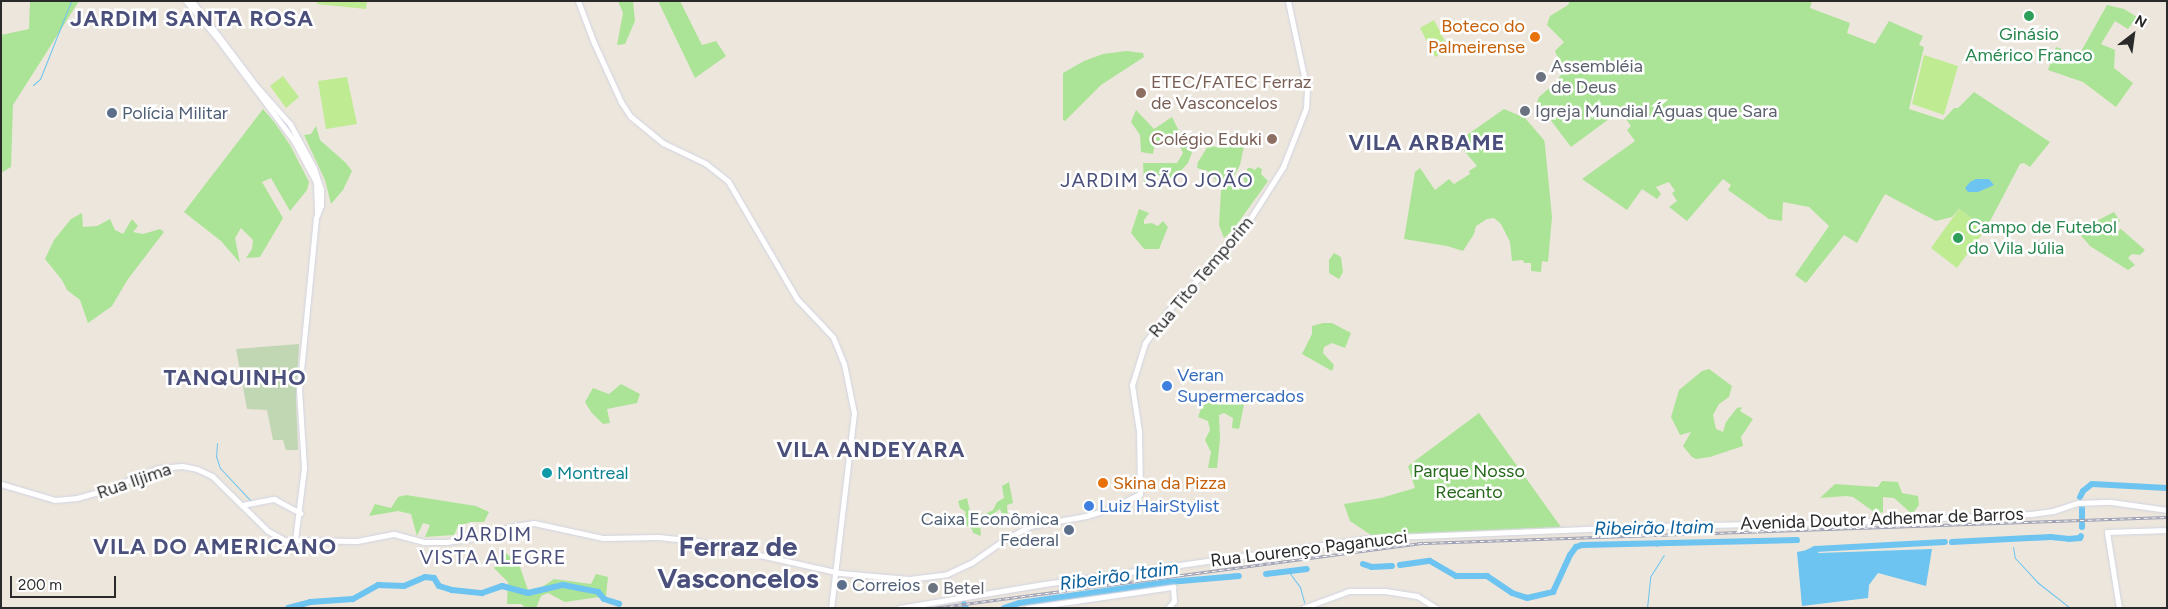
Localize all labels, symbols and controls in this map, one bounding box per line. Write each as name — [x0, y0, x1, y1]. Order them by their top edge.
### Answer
district label: JARDIM SANTA ROSA — [68, 6, 316, 32]
marker: Ginásio Américo Franco — [2023, 10, 2035, 22]
north arrow — [2108, 10, 2158, 60]
text: N — [2132, 12, 2150, 32]
place label: Boteco do Palmeirense — [1428, 16, 1525, 58]
place label: Ginásio Américo Franco — [1965, 24, 2093, 66]
marker: Boteco do Palmeirense — [1529, 31, 1541, 43]
place label: Assembléia de Deus — [1551, 56, 1643, 98]
marker: Assembléia de Deus — [1535, 71, 1547, 83]
place label: ETEC/FATEC Ferraz de Vasconcelos — [1151, 72, 1312, 115]
marker: ETEC/FATEC Ferraz de Vasconcelos — [1135, 87, 1147, 99]
place label: Igreja Mundial Águas que Sara — [1535, 100, 1777, 122]
place label: Polícia Militar — [122, 102, 228, 124]
marker: Igreja Mundial Águas que Sara — [1519, 105, 1531, 117]
marker: Polícia Militar — [106, 107, 118, 119]
place label: Colégio Eduki — [1151, 128, 1262, 150]
district label: VILA ARBAME — [1347, 130, 1507, 156]
marker: Colégio Eduki — [1266, 133, 1278, 145]
district label: JARDIM SÃO JOÃO — [1058, 168, 1256, 192]
street label: Rua Tito Temporim — [1144, 212, 1258, 342]
place label: Campo de Futebol do Vila Júlia — [1968, 217, 2117, 260]
marker: Campo de Futebol do Vila Júlia — [1952, 232, 1964, 244]
district label: TANQUINHO — [162, 365, 308, 391]
place label: Veran Supermercados — [1177, 365, 1304, 408]
marker: Veran Supermercados — [1161, 380, 1173, 392]
district label: VILA ANDEYARA — [775, 437, 967, 463]
street label: Rua Iljima — [94, 458, 174, 504]
park label: Parque Nosso Recanto — [1413, 461, 1525, 504]
place label: Montreal — [557, 462, 629, 484]
marker: Montreal — [541, 467, 553, 479]
place label: Skina da Pizza — [1113, 472, 1226, 494]
marker: Skina da Pizza — [1097, 477, 1109, 489]
place label: Luiz HairStylist — [1099, 495, 1219, 517]
marker: Luiz HairStylist — [1083, 500, 1095, 512]
street label: Avenida Doutor Adhemar de Barros — [1740, 503, 2024, 535]
place label: Caixa Econômica Federal — [921, 509, 1059, 552]
water label: Ribeirão Itaim — [1594, 516, 1714, 540]
district label: JARDIM VISTA ALEGRE — [418, 522, 568, 569]
marker: Caixa Econômica Federal — [1063, 524, 1075, 536]
street label: Rua Lourenço Paganucci — [1209, 526, 1409, 572]
district label: Ferraz de Vasconcelos — [657, 529, 819, 595]
district label: VILA DO AMERICANO — [91, 534, 339, 560]
water label: Ribeirão Itaim — [1058, 556, 1180, 596]
scale bar — [12, 566, 119, 598]
place label: Correios — [852, 574, 920, 596]
text: 200 m — [18, 576, 62, 594]
place label: Betel — [943, 577, 984, 599]
marker: Correios — [836, 579, 848, 591]
marker: Betel — [927, 582, 939, 594]

